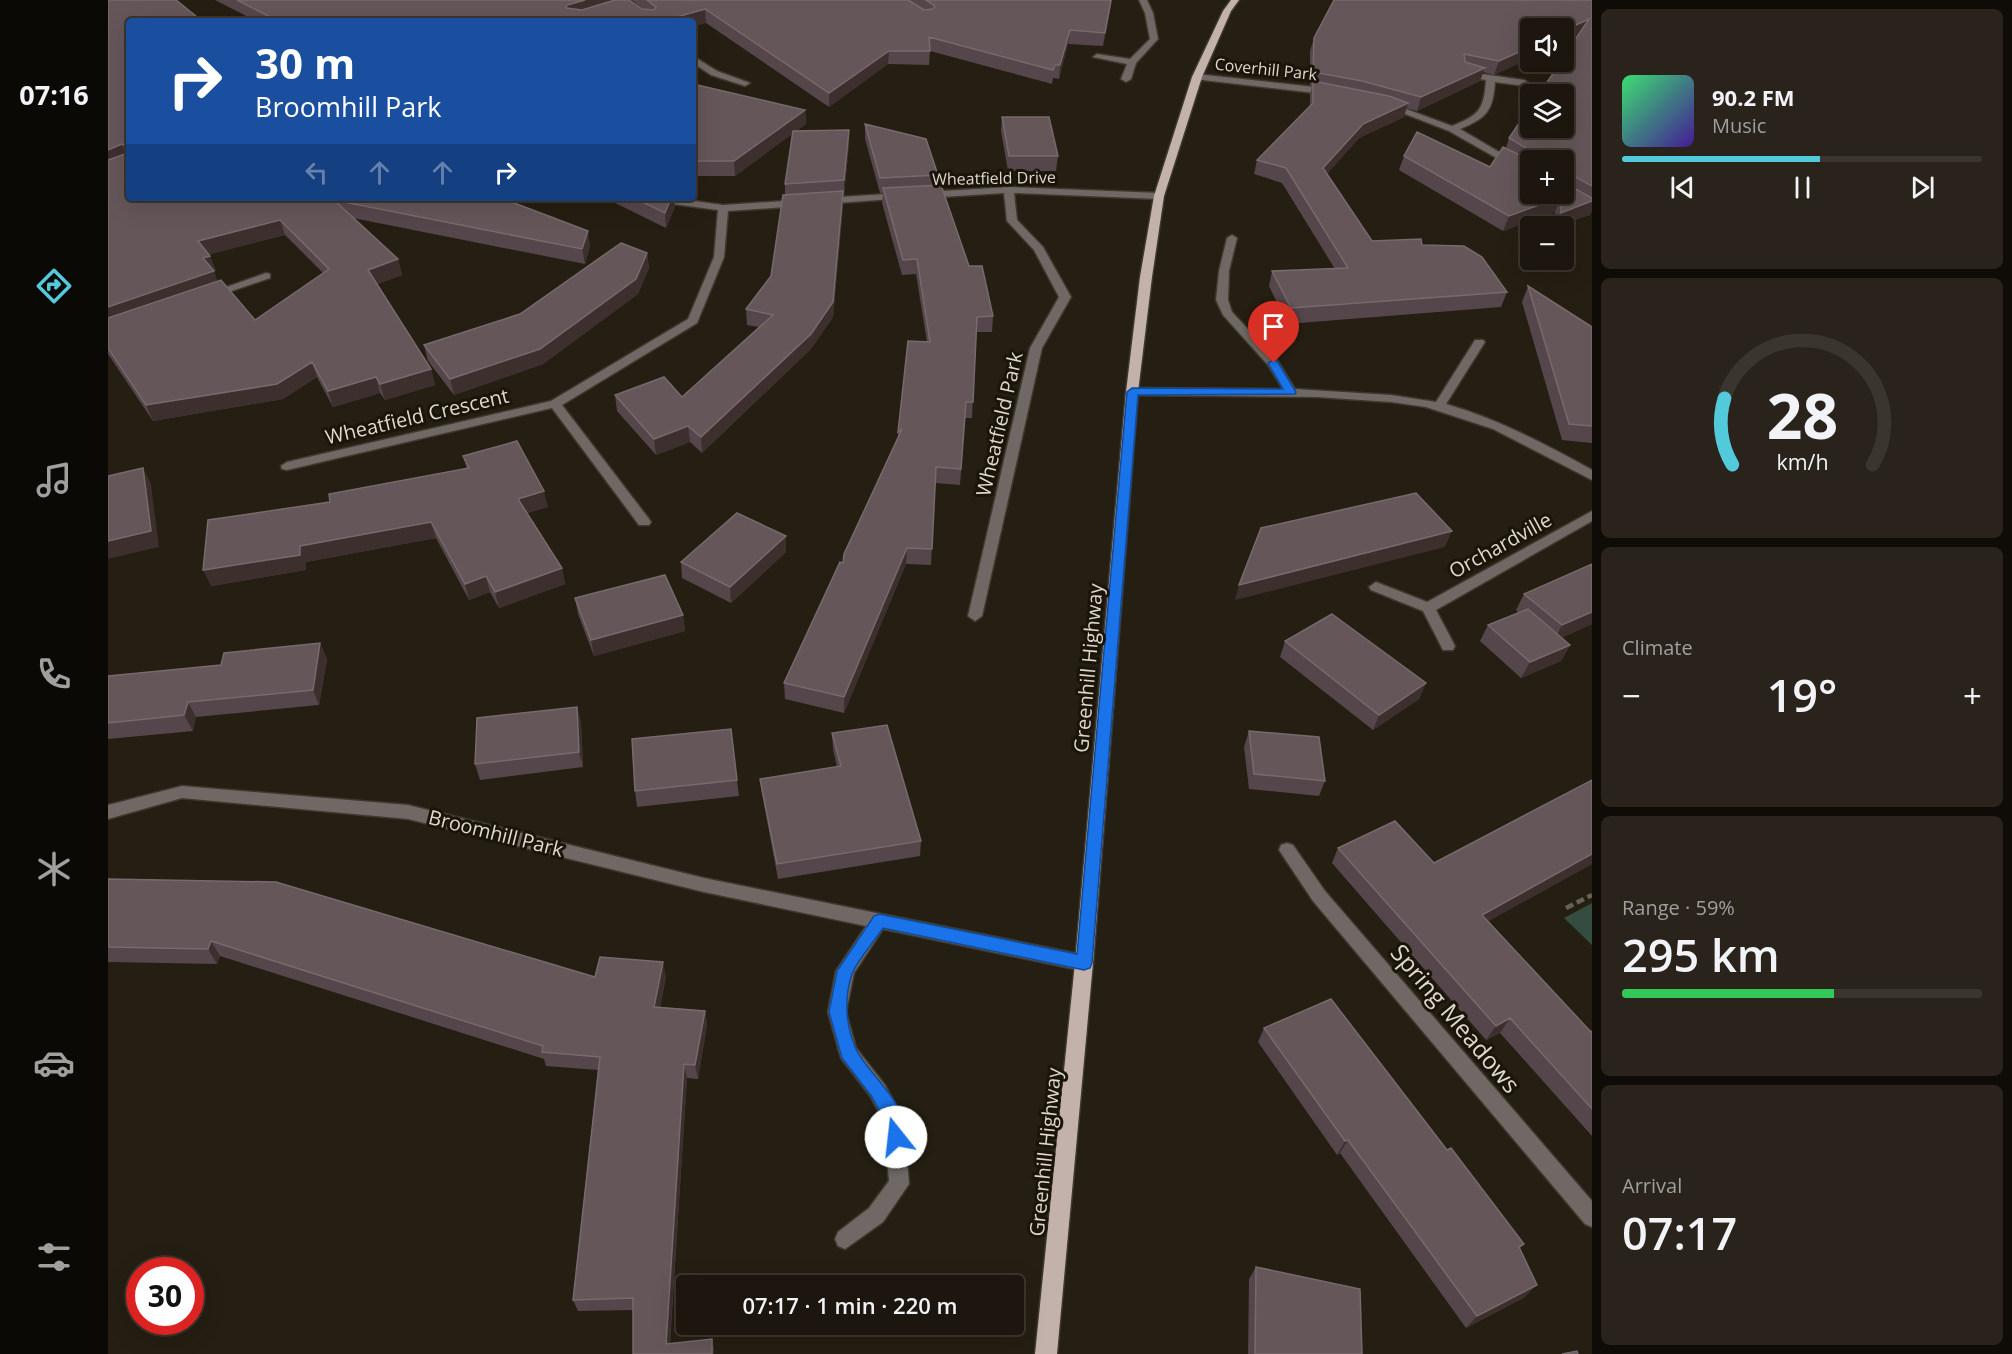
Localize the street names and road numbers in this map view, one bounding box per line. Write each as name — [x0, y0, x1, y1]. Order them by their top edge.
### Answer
street label: Coverhill Park — [1214, 53, 1319, 85]
street label: Wheatfield Drive — [932, 166, 1056, 190]
street label: Wheatfield Park — [969, 349, 1029, 499]
street label: Wheatfield Crescent — [323, 382, 511, 450]
street label: Orchardville — [1444, 506, 1556, 584]
street label: Greenhill Highway — [1067, 581, 1109, 754]
street label: Broomhill Park — [426, 803, 567, 863]
street label: Spring Meadows — [1384, 936, 1528, 1100]
street label: Greenhill Highway — [1023, 1065, 1067, 1238]

